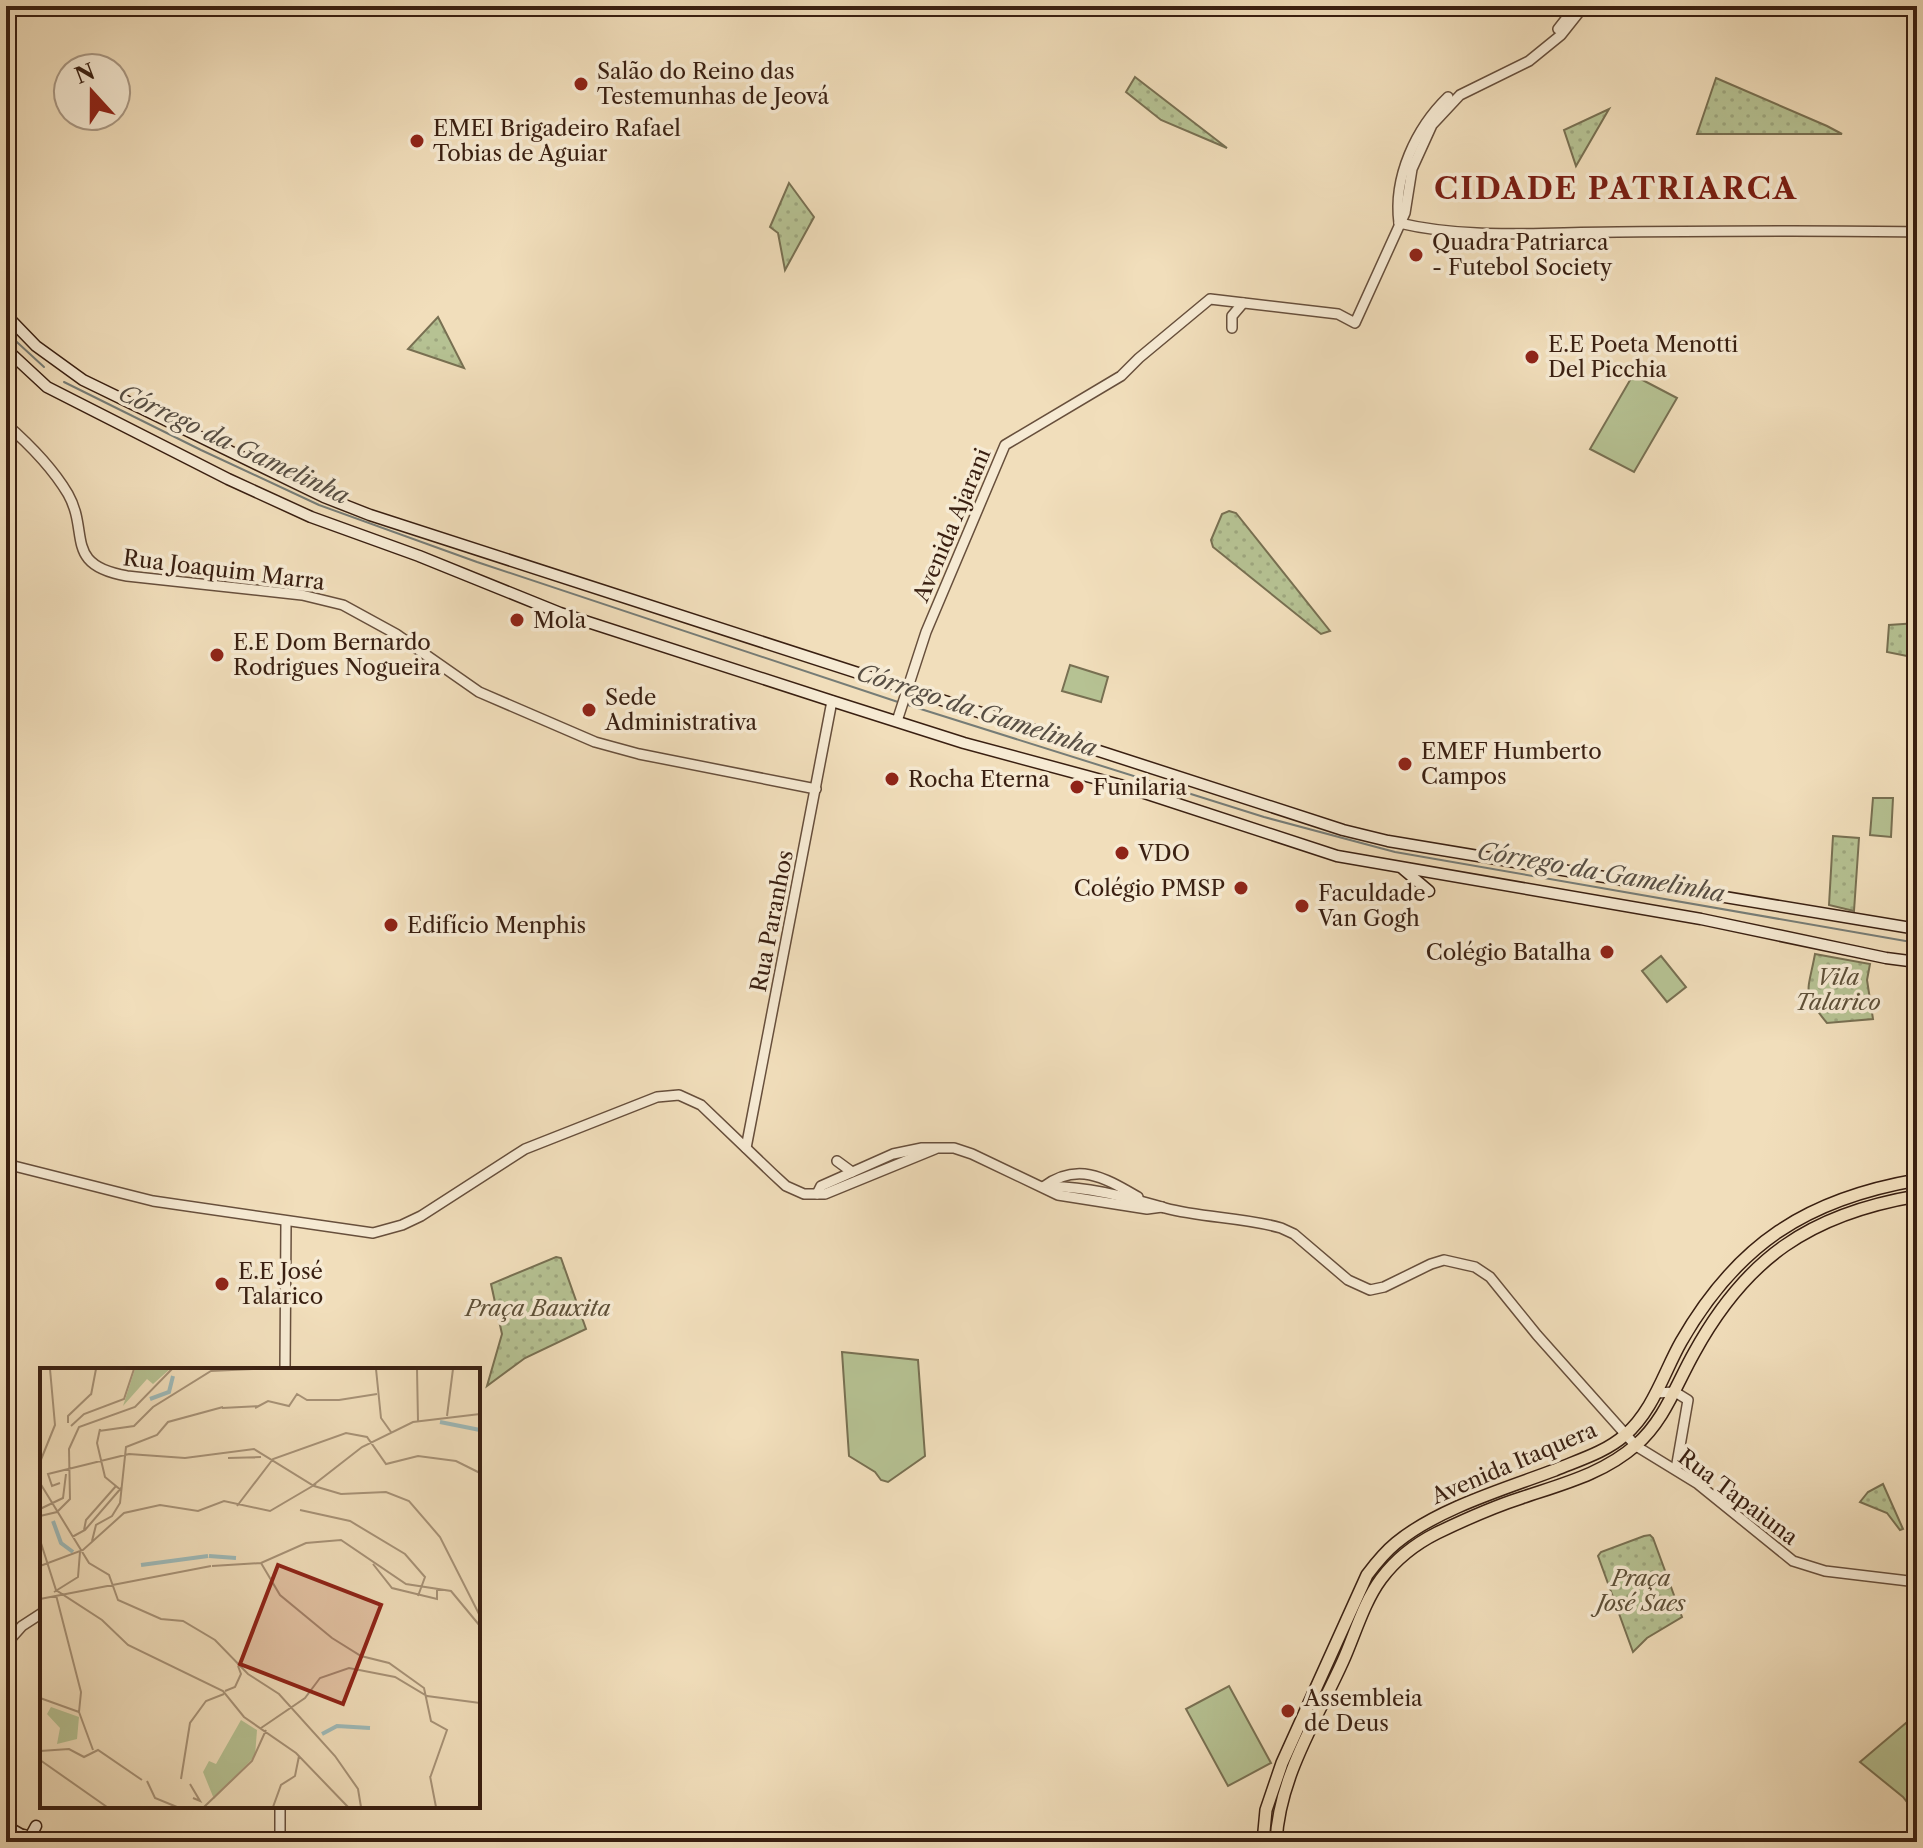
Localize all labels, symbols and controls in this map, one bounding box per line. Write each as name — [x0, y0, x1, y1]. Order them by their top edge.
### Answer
north arrow — [52, 52, 132, 132]
text: N — [71, 58, 99, 90]
place label: Salão do Reino das Testemunhas de Jeová — [597, 58, 829, 110]
marker: Salão do Reino das Testemunhas de Jeová — [572, 75, 590, 93]
place label: EMEI Brigadeiro Rafael Tobias de Aguiar — [433, 115, 681, 167]
marker: EMEI Brigadeiro Rafael Tobias de Aguiar — [408, 132, 426, 150]
district label: CIDADE PATRIARCA — [1434, 170, 1798, 207]
place label: Quadra Patriarca - Futebol Society — [1432, 229, 1613, 281]
marker: Quadra Patriarca - Futebol Society — [1407, 246, 1425, 264]
place label: E.E Poeta Menotti Del Picchia — [1548, 331, 1739, 383]
marker: E.E Poeta Menotti Del Picchia — [1523, 348, 1541, 366]
water label: Córrego da Gamelinha — [114, 378, 354, 510]
street label: Avenida Ajarani — [907, 444, 997, 607]
street label: Rua Joaquim Marra — [122, 544, 327, 596]
place label: Mola — [533, 607, 587, 634]
marker: Mola — [508, 611, 526, 629]
place label: E.E Dom Bernardo Rodrigues Nogueira — [233, 629, 441, 681]
marker: E.E Dom Bernardo Rodrigues Nogueira — [208, 646, 226, 664]
water label: Córrego da Gamelinha — [853, 657, 1101, 763]
place label: Sede Administrativa — [604, 684, 758, 736]
marker: Sede Administrativa — [580, 701, 598, 719]
place label: EMEF Humberto Campos — [1421, 738, 1602, 790]
marker: EMEF Humberto Campos — [1396, 755, 1414, 773]
place label: Rocha Eterna — [908, 766, 1050, 793]
marker: Rocha Eterna — [883, 770, 901, 788]
place label: Funilaria — [1093, 774, 1187, 801]
marker: Funilaria — [1068, 778, 1086, 796]
water label: Córrego da Gamelinha — [1475, 836, 1727, 908]
place label: VDO — [1137, 840, 1190, 867]
marker: VDO — [1113, 844, 1131, 862]
street label: Rua Paranhos — [745, 848, 799, 994]
place label: Colégio PMSP — [1074, 875, 1225, 902]
marker: Colégio PMSP — [1232, 879, 1250, 897]
place label: Faculdade Van Gogh — [1317, 880, 1425, 932]
marker: Faculdade Van Gogh — [1293, 897, 1311, 915]
place label: Edifício Menphis — [407, 912, 586, 939]
marker: Edifício Menphis — [382, 916, 400, 934]
place label: Colégio Batalha — [1426, 939, 1591, 966]
marker: Colégio Batalha — [1598, 943, 1616, 961]
park label: Vila Talarico — [1795, 964, 1881, 1016]
place label: E.E José Talarico — [238, 1258, 323, 1310]
marker: E.E José Talarico — [213, 1275, 231, 1293]
park label: Praça Bauxita — [463, 1295, 611, 1322]
inset map — [40, 1368, 480, 1808]
street label: Avenida Itaquera — [1426, 1416, 1601, 1510]
street label: Rua Tapaiuna — [1673, 1443, 1804, 1551]
park label: Praça José Saes — [1590, 1565, 1686, 1617]
place label: Assembleia de Deus — [1303, 1685, 1423, 1737]
marker: Assembleia de Deus — [1279, 1702, 1297, 1720]

